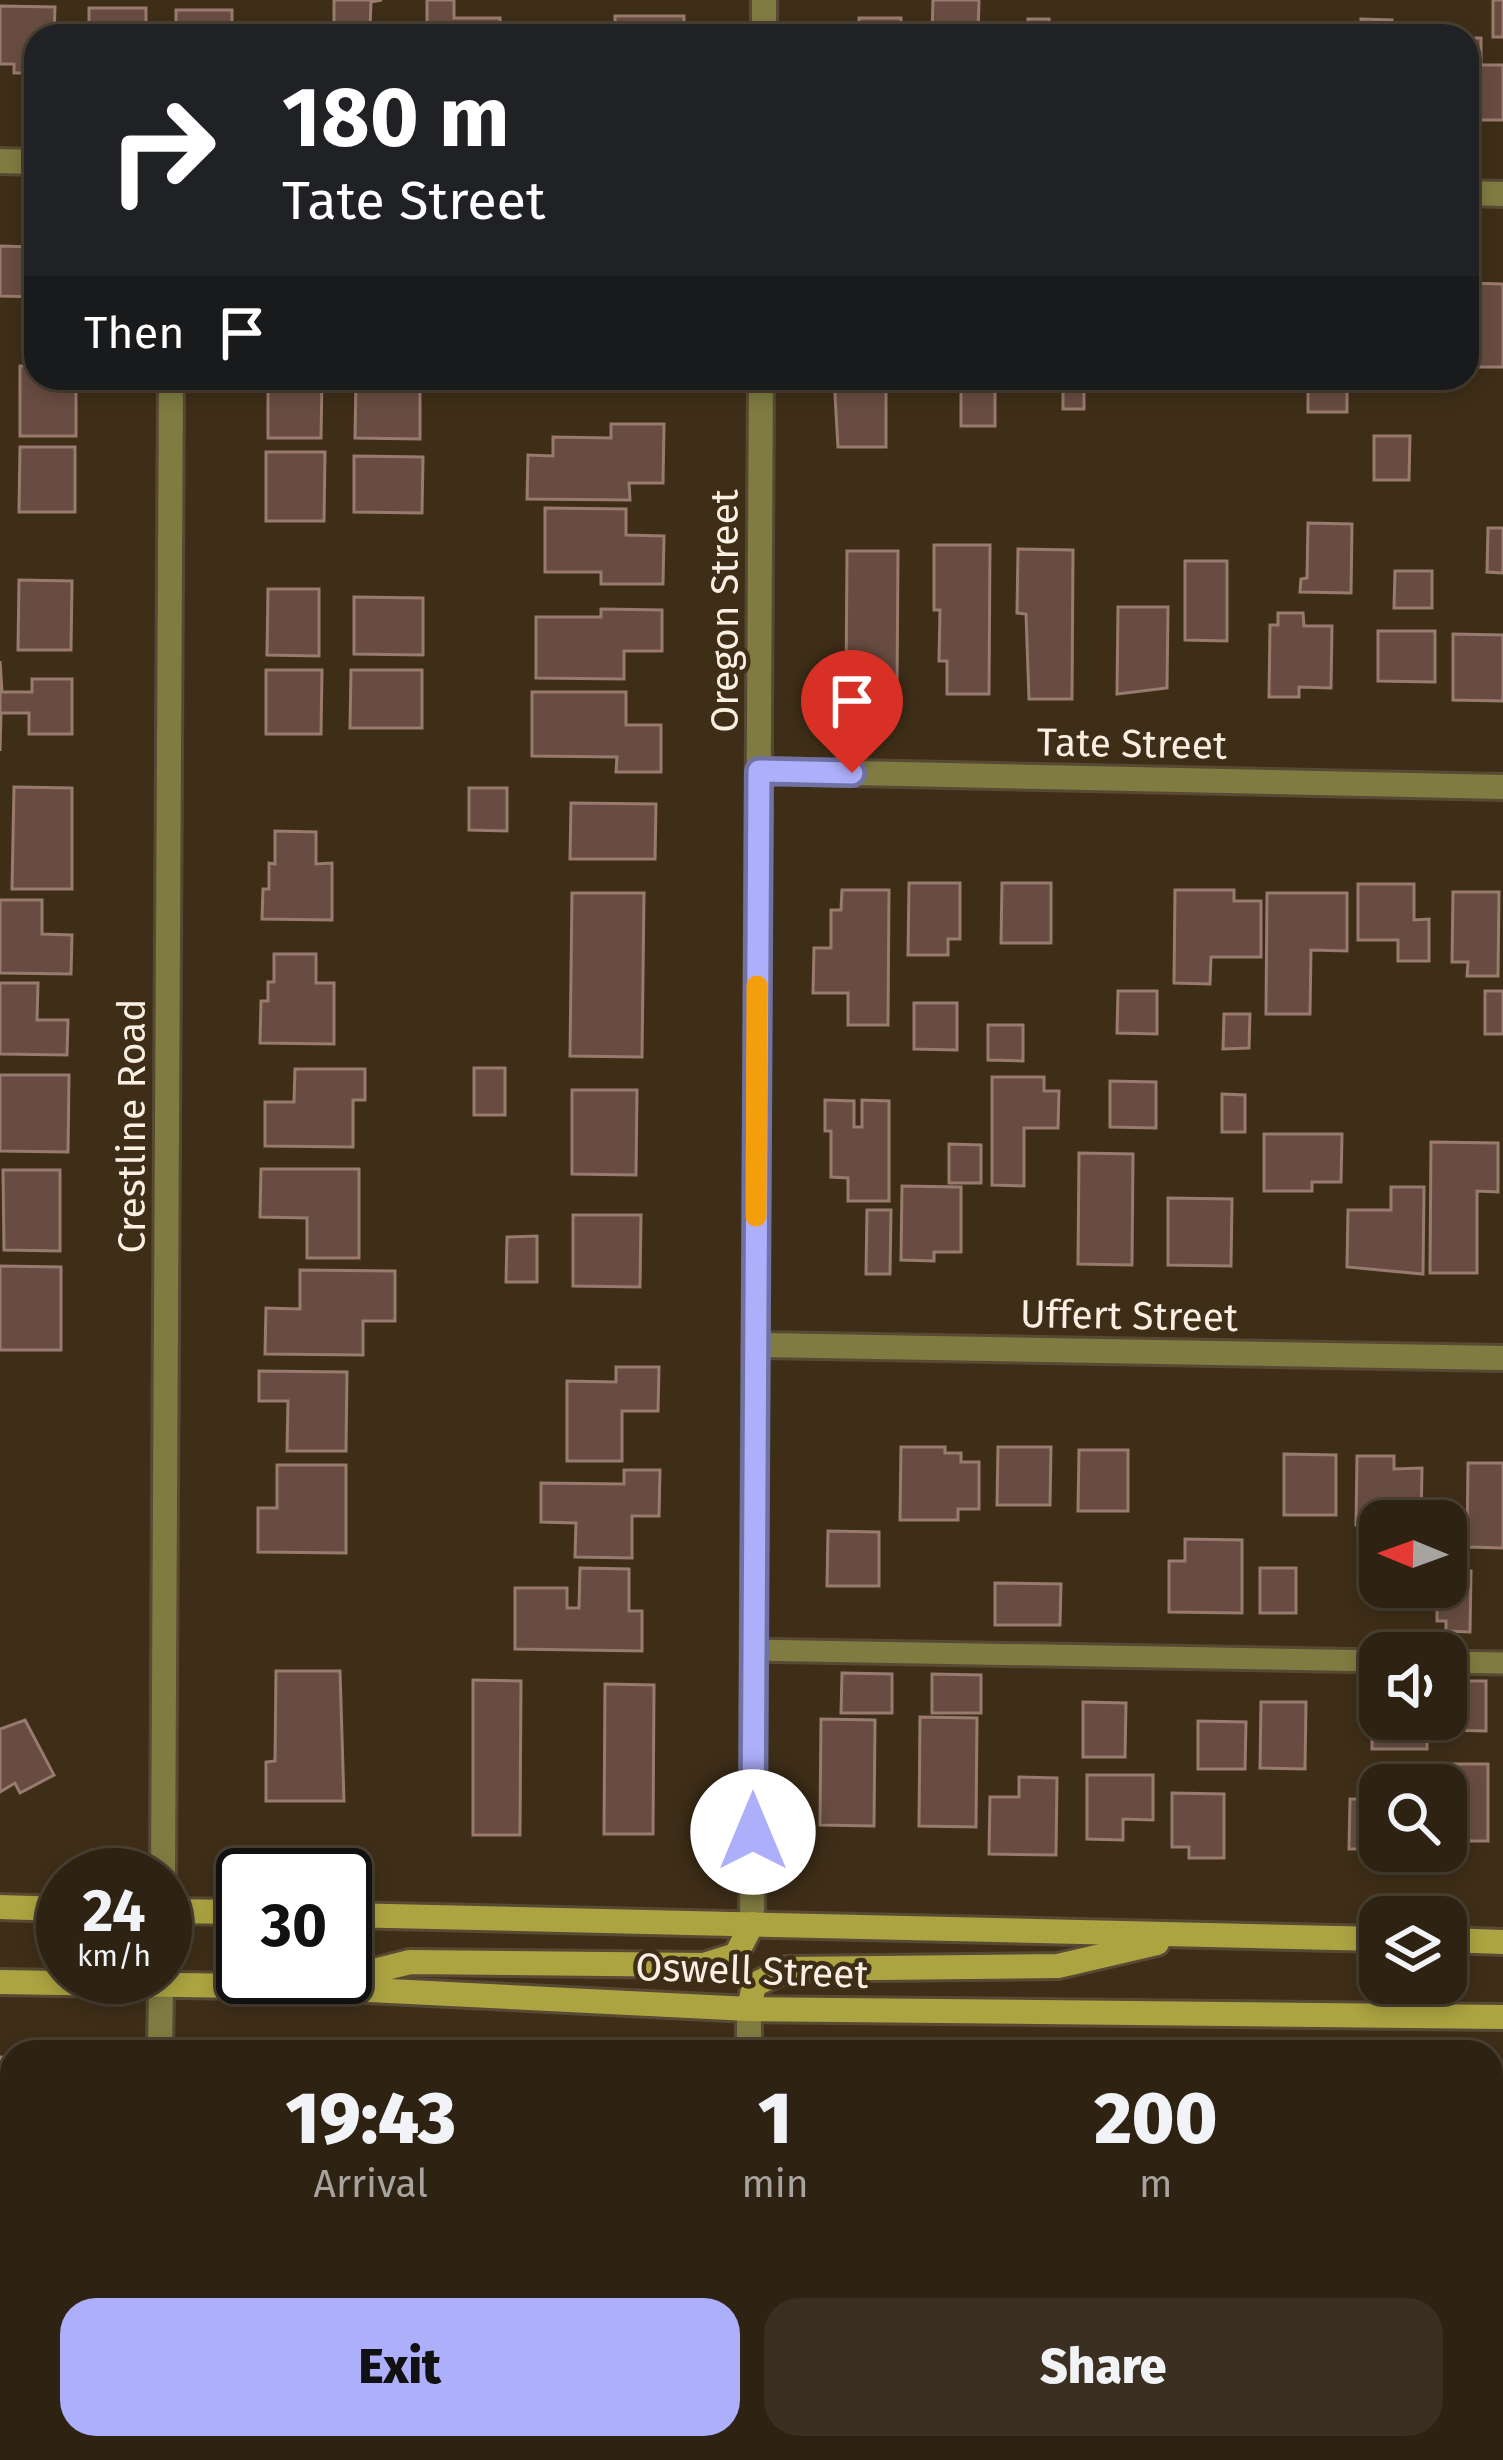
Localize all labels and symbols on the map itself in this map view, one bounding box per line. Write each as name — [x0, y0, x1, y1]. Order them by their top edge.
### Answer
street label: Oregon Street — [702, 488, 748, 733]
pin — [801, 650, 903, 773]
street label: Tate Street — [1036, 719, 1228, 769]
street label: Crestline Road — [109, 998, 155, 1254]
street label: Uffert Street — [1020, 1291, 1239, 1341]
north arrow — [1359, 1500, 1467, 1608]
position arrow — [690, 1769, 816, 1895]
speed limit sign: 30 — [216, 1848, 372, 2004]
street label: Oswell Street — [635, 1944, 870, 1998]

